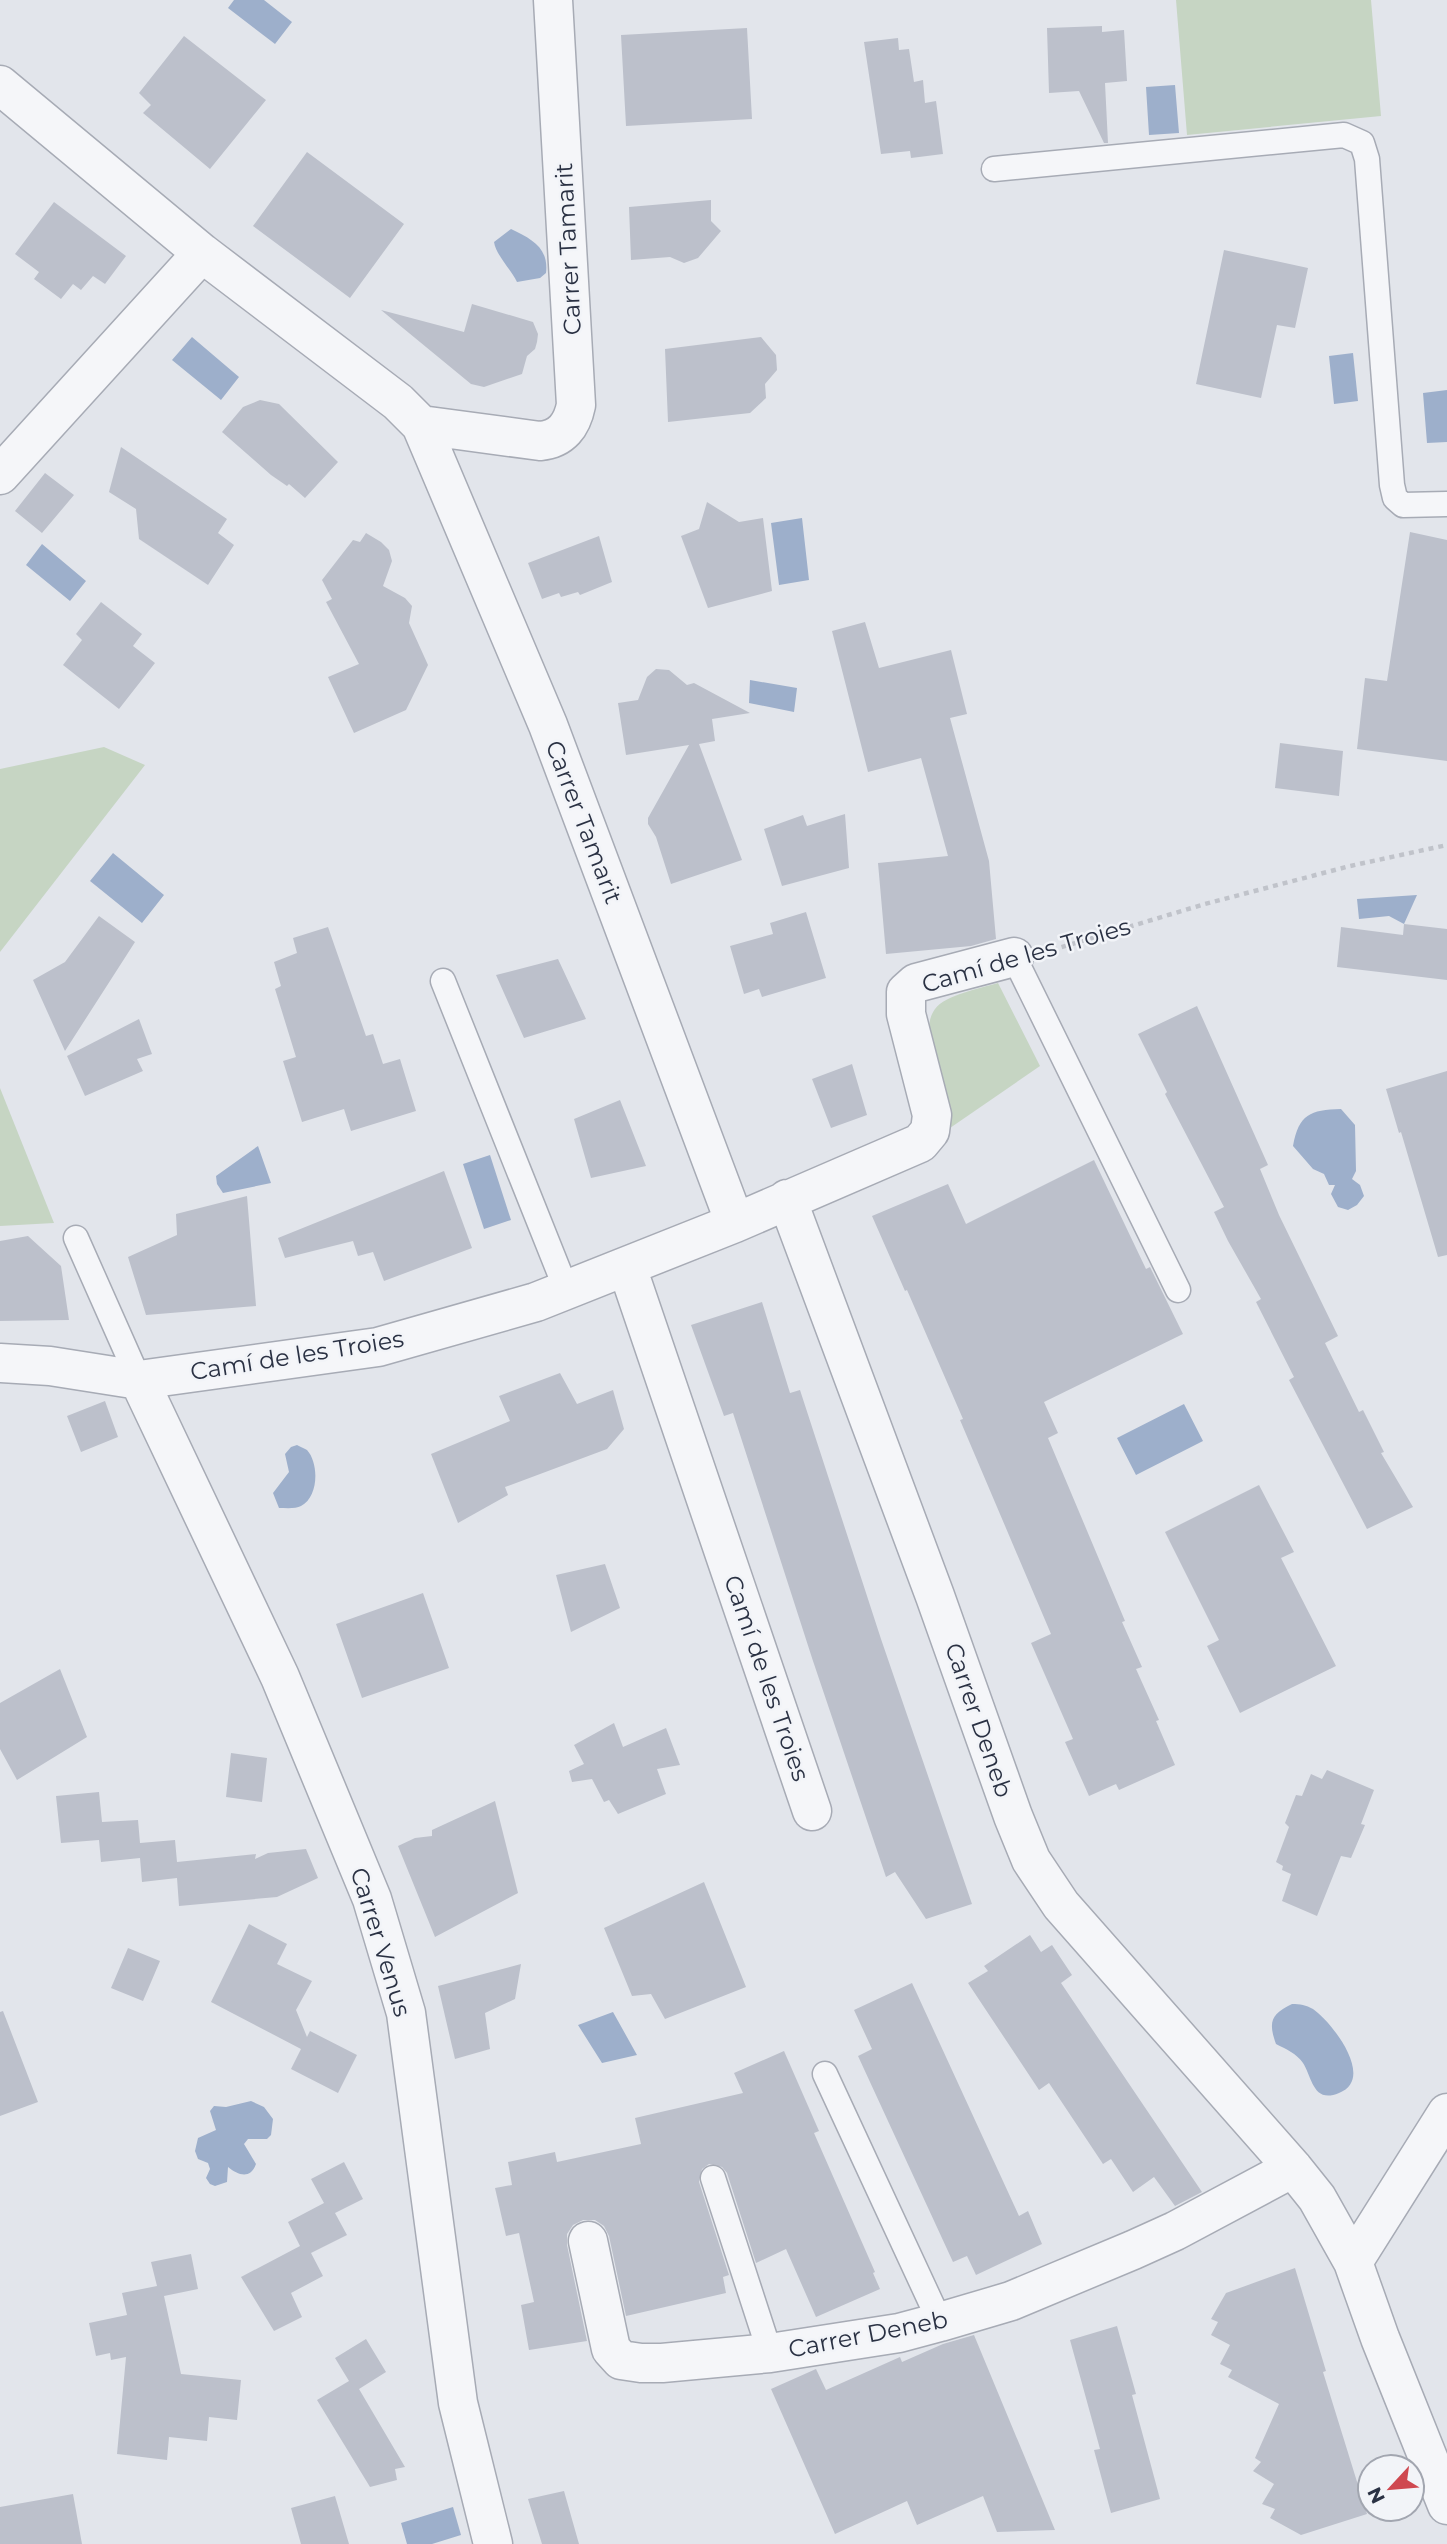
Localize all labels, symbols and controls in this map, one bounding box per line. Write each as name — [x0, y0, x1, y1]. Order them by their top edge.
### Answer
street label: Carrer Tamarit — [549, 162, 587, 336]
street label: Carrer Tamarit — [540, 736, 629, 908]
street label: Camí de les Troies — [918, 911, 1134, 999]
street label: Camí de les Troies — [188, 1324, 406, 1386]
street label: Camí de les Troies — [718, 1571, 816, 1785]
street label: Carrer Deneb — [939, 1639, 1019, 1801]
street label: Carrer Venus — [345, 1864, 417, 2020]
street label: Carrer Deneb — [786, 2304, 950, 2364]
north arrow — [1356, 2453, 1426, 2523]
text: N — [1362, 2483, 1390, 2507]

